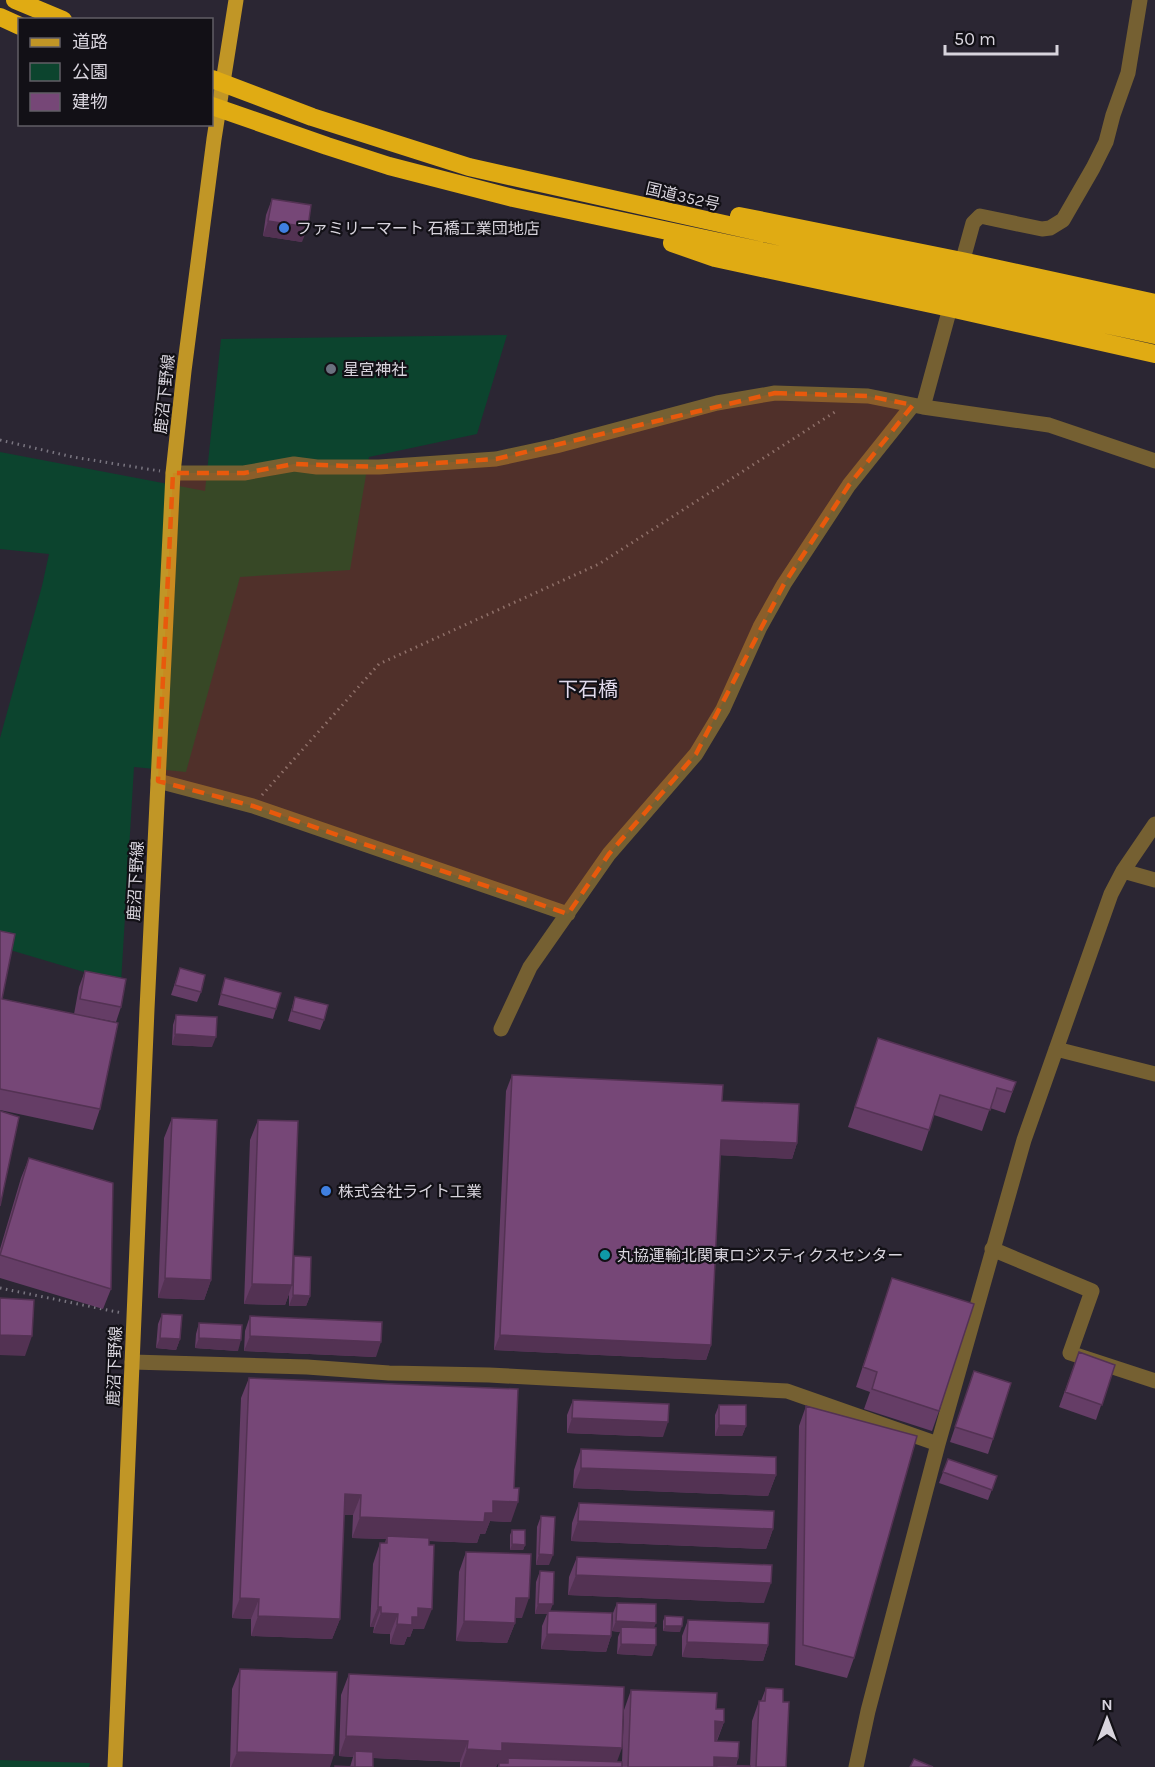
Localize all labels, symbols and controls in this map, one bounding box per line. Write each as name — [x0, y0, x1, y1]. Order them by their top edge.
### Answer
legend — [18, 18, 213, 126]
scale bar — [945, 18, 1058, 56]
text: 50 m — [954, 28, 996, 50]
text: 道路 — [72, 31, 108, 53]
text: 公園 — [72, 61, 108, 83]
text: 建物 — [72, 91, 108, 113]
street label: 国道352号 — [644, 179, 722, 214]
place label: ファミリーマート 石橋工業団地店 — [296, 219, 540, 238]
marker: ファミリーマート 石橋工業団地店 — [277, 221, 291, 235]
street label: 鹿沼下野線 — [151, 353, 178, 435]
place label: 星宮神社 — [343, 360, 407, 379]
marker: 星宮神社 — [324, 362, 338, 376]
district label: 下石橋 — [558, 678, 618, 701]
street label: 鹿沼下野線 — [124, 841, 147, 921]
place label: 株式会社ライト工業 — [338, 1182, 482, 1201]
marker: 株式会社ライト工業 — [319, 1184, 333, 1198]
place label: 丸協運輸北関東ロジスティクスセンター — [617, 1246, 904, 1265]
marker: 丸協運輸北関東ロジスティクスセンター — [598, 1248, 612, 1262]
street label: 鹿沼下野線 — [104, 1326, 125, 1406]
north arrow — [1077, 1689, 1137, 1749]
text: N — [1101, 1695, 1113, 1714]

